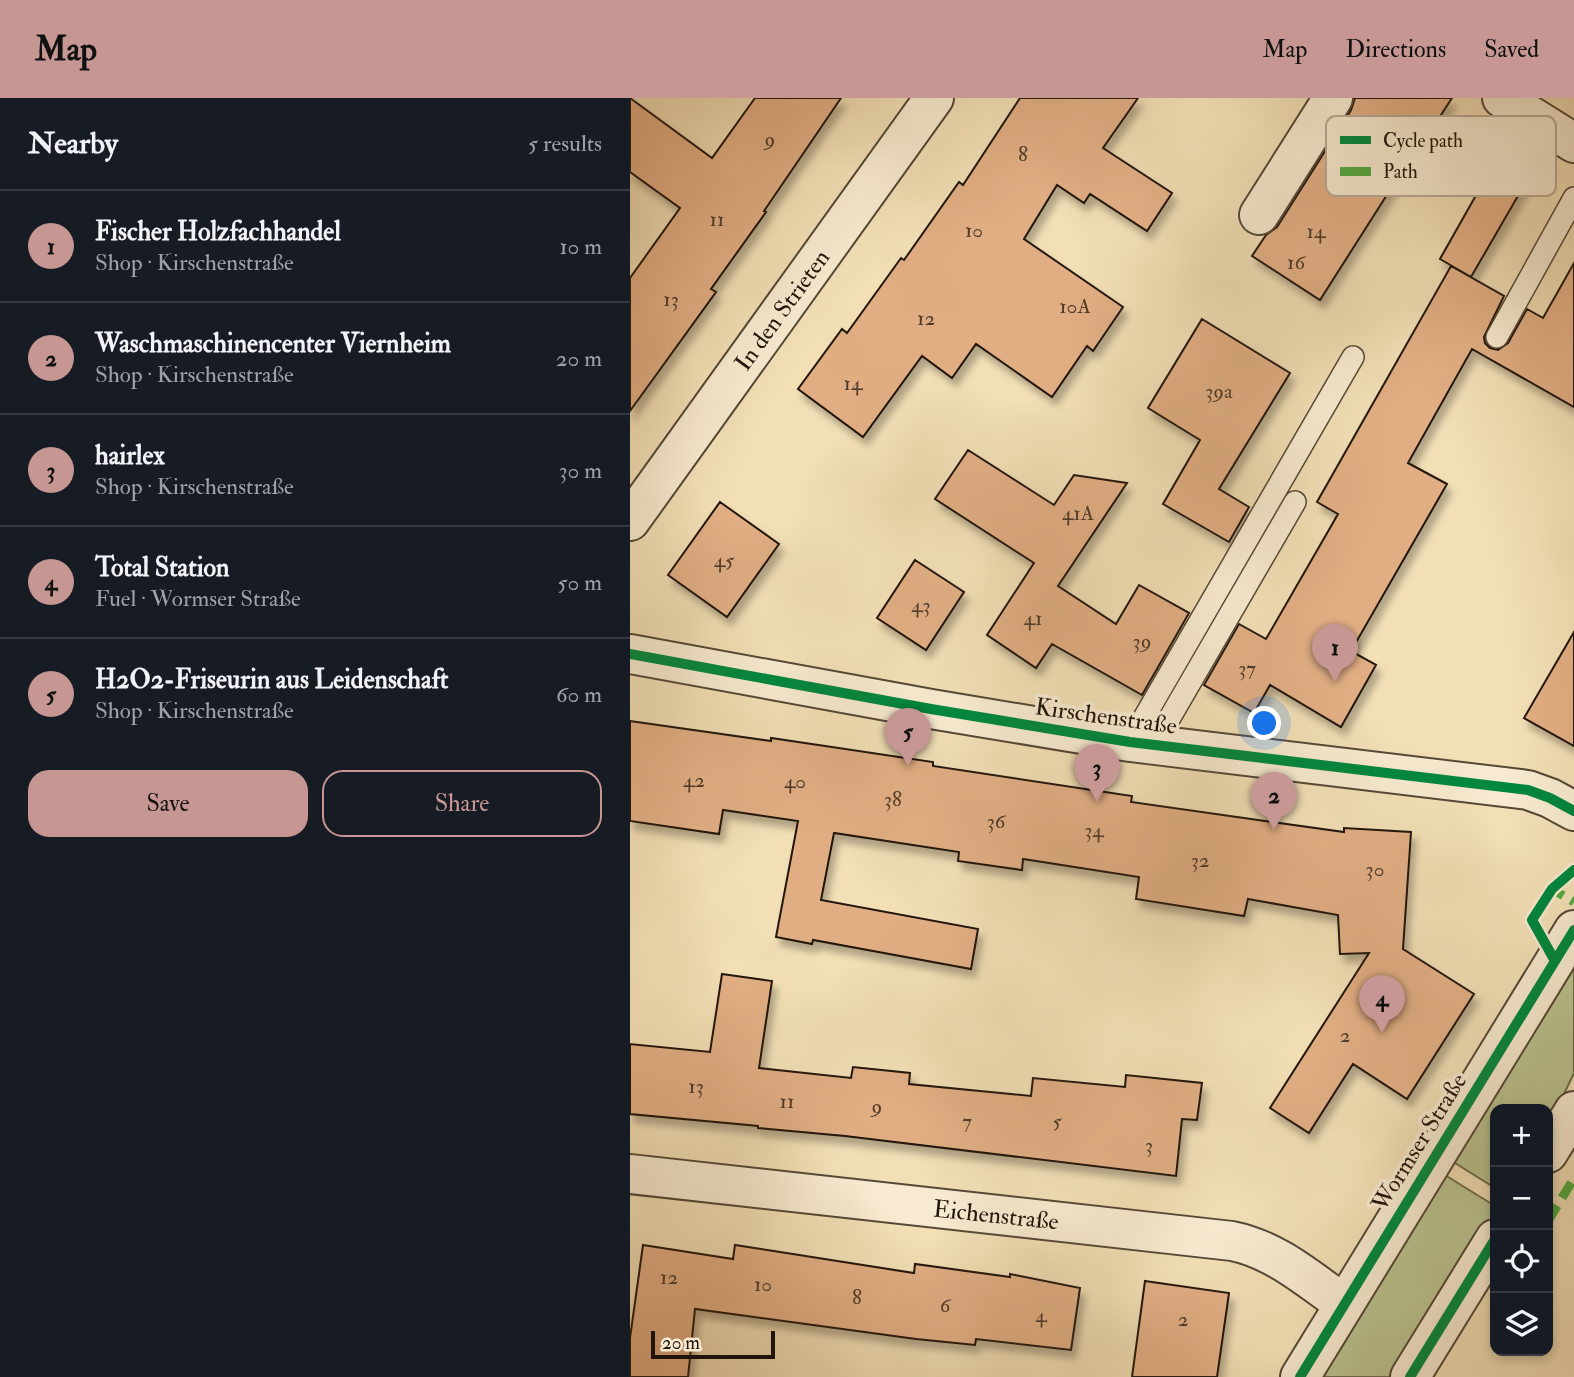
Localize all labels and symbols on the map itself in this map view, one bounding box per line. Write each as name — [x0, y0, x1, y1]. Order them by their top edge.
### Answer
legend — [1326, 116, 1556, 196]
house number: 9 — [763, 126, 775, 153]
text: Cycle path — [1383, 129, 1463, 154]
house number: 8 — [1018, 141, 1028, 168]
text: Path — [1383, 160, 1418, 184]
house number: 11 — [710, 206, 725, 233]
house number: 10 — [965, 217, 983, 244]
house number: 14 — [1307, 218, 1327, 245]
street label: In den Strieten — [728, 243, 837, 377]
house number: 16 — [1287, 249, 1306, 276]
house number: 13 — [663, 286, 679, 313]
house number: 10A — [1059, 293, 1091, 320]
house number: 12 — [917, 305, 935, 332]
house number: 14 — [844, 370, 864, 397]
house number: 39a — [1205, 378, 1233, 405]
house number: 41A — [1062, 500, 1094, 527]
house number: 45 — [714, 547, 735, 574]
house number: 43 — [911, 592, 931, 619]
house number: 41 — [1024, 605, 1042, 632]
pin: 1 — [1312, 624, 1358, 682]
house number: 39 — [1133, 628, 1151, 655]
house number: 37 — [1238, 655, 1256, 682]
street label: Kirschenstraße — [1033, 691, 1179, 742]
your location — [1247, 706, 1281, 740]
pin: 5 — [885, 708, 931, 766]
pin: 3 — [1074, 744, 1120, 802]
house number: 42 — [683, 767, 705, 794]
house number: 40 — [784, 768, 806, 795]
pin: 2 — [1251, 772, 1297, 830]
house number: 38 — [884, 786, 902, 813]
house number: 36 — [987, 808, 1007, 835]
house number: 34 — [1084, 817, 1105, 844]
house number: 32 — [1191, 847, 1209, 874]
house number: 30 — [1366, 856, 1384, 883]
pin: 4 — [1359, 975, 1405, 1033]
house number: 2 — [1340, 1022, 1350, 1049]
street label: Wormser Straße — [1364, 1068, 1474, 1218]
house number: 13 — [688, 1073, 704, 1100]
house number: 11 — [780, 1088, 795, 1115]
house number: 9 — [870, 1093, 882, 1120]
house number: 7 — [962, 1108, 972, 1135]
house number: 5 — [1052, 1108, 1062, 1135]
house number: 3 — [1145, 1132, 1153, 1159]
street label: Eichenstraße — [932, 1193, 1060, 1237]
house number: 12 — [660, 1264, 678, 1291]
house number: 10 — [754, 1271, 772, 1298]
house number: 8 — [852, 1284, 862, 1311]
house number: 6 — [940, 1292, 952, 1319]
house number: 4 — [1035, 1302, 1048, 1329]
house number: 2 — [1178, 1306, 1188, 1333]
scale bar — [651, 1328, 775, 1360]

